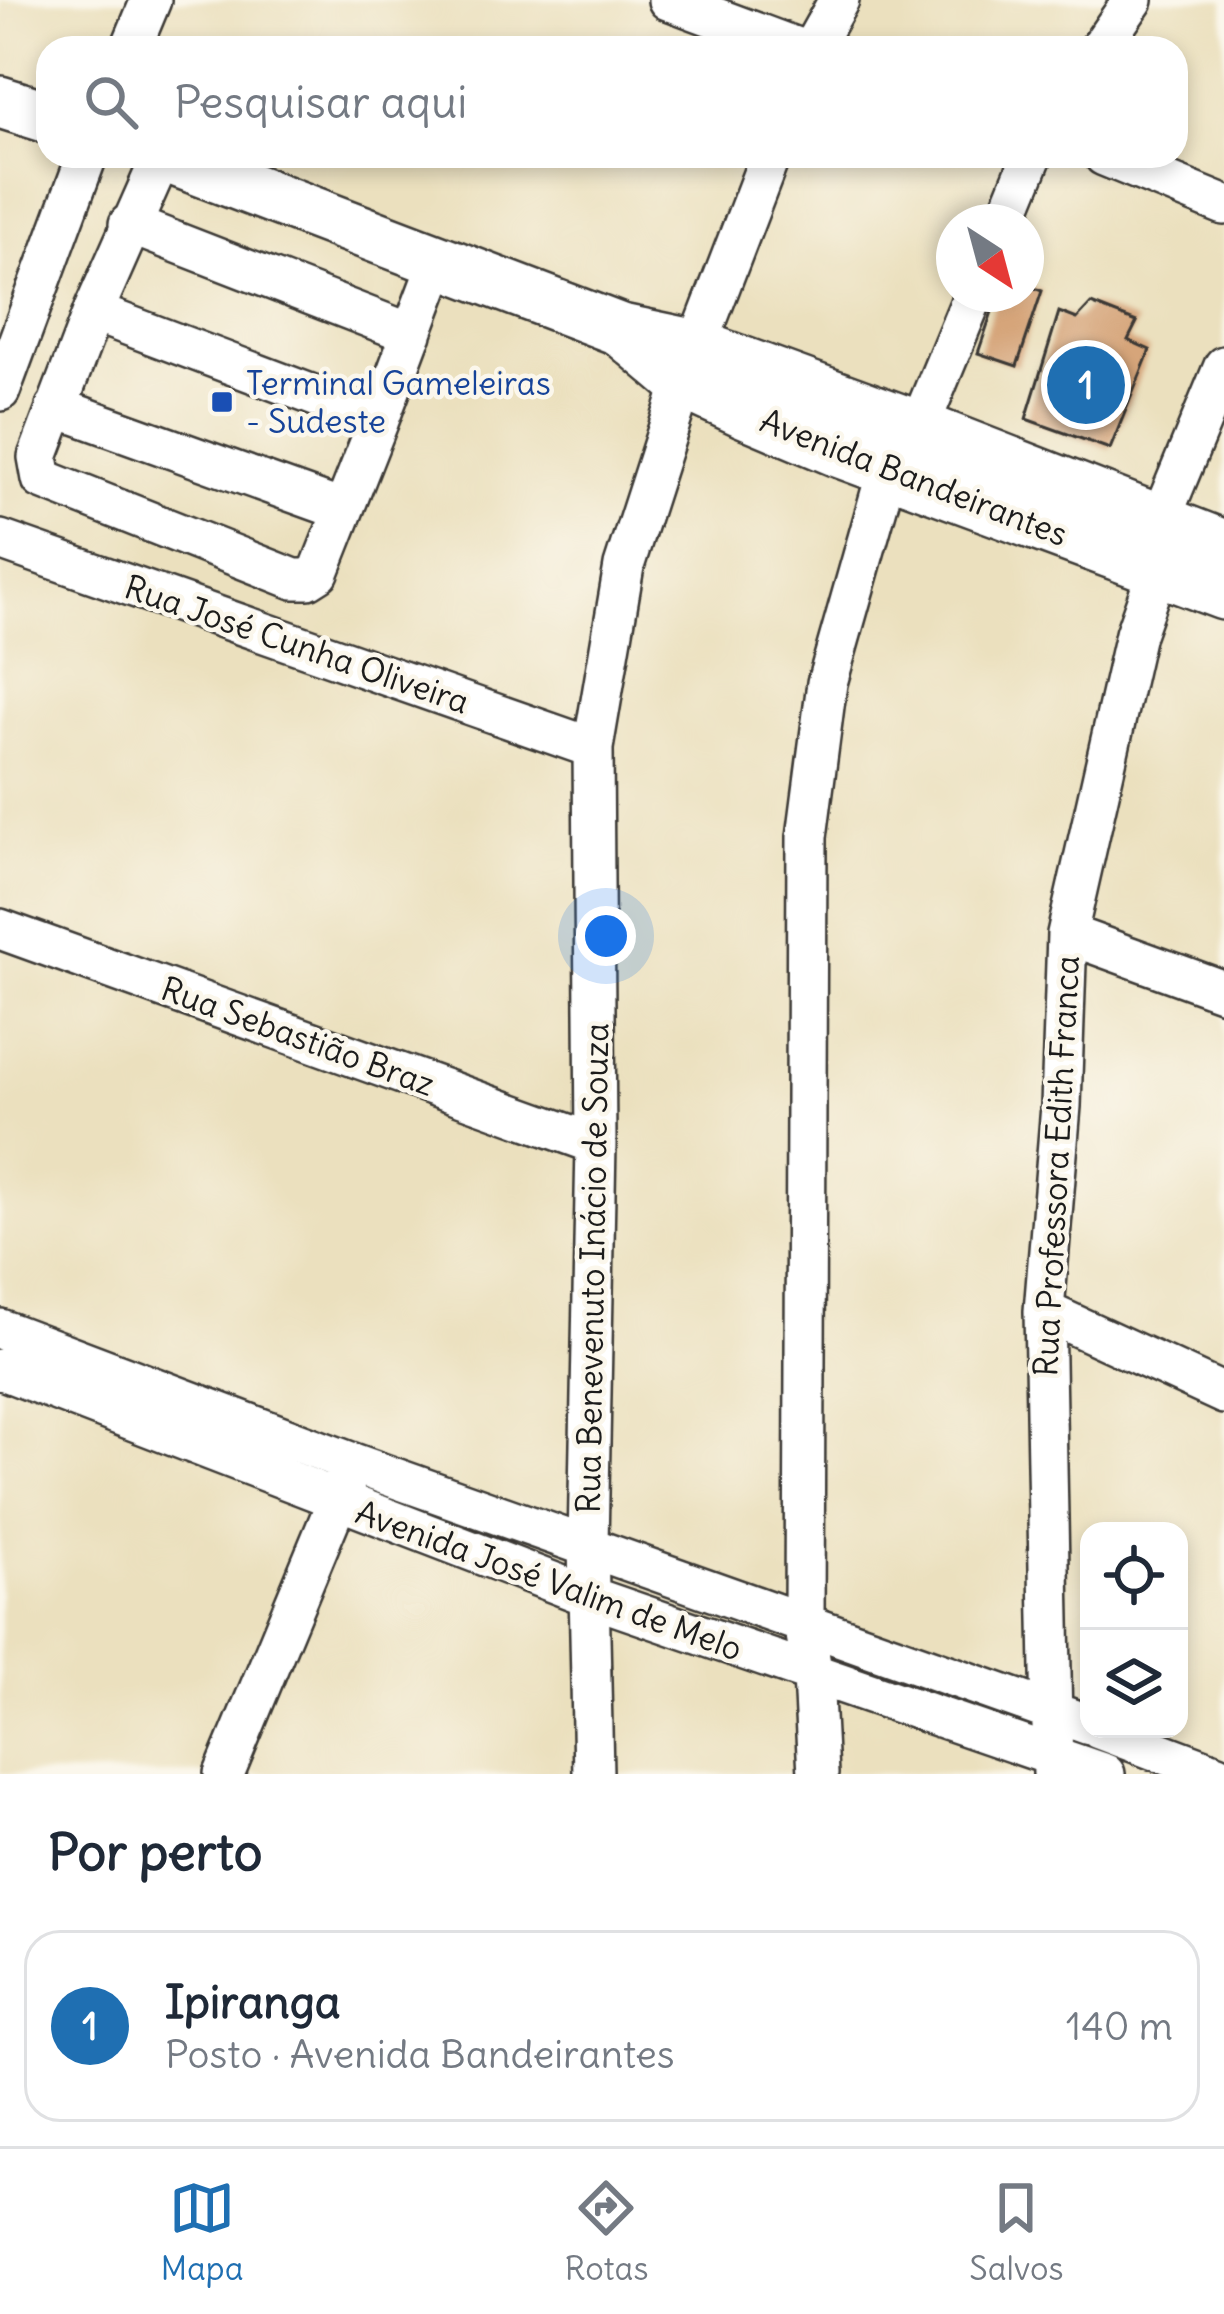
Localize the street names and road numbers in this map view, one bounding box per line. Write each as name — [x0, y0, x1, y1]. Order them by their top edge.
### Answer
street label: Avenida Bandeirantes — [754, 399, 1074, 555]
street label: Rua José Cunha Oliveira — [119, 565, 475, 723]
street label: Rua Professora Edith Franca — [1024, 954, 1088, 1378]
street label: Rua Sebastião Braz — [156, 967, 440, 1105]
street label: Rua Benevenuto Inácio de Souza — [567, 1022, 617, 1514]
street label: Avenida José Valim de Melo — [350, 1490, 748, 1670]

